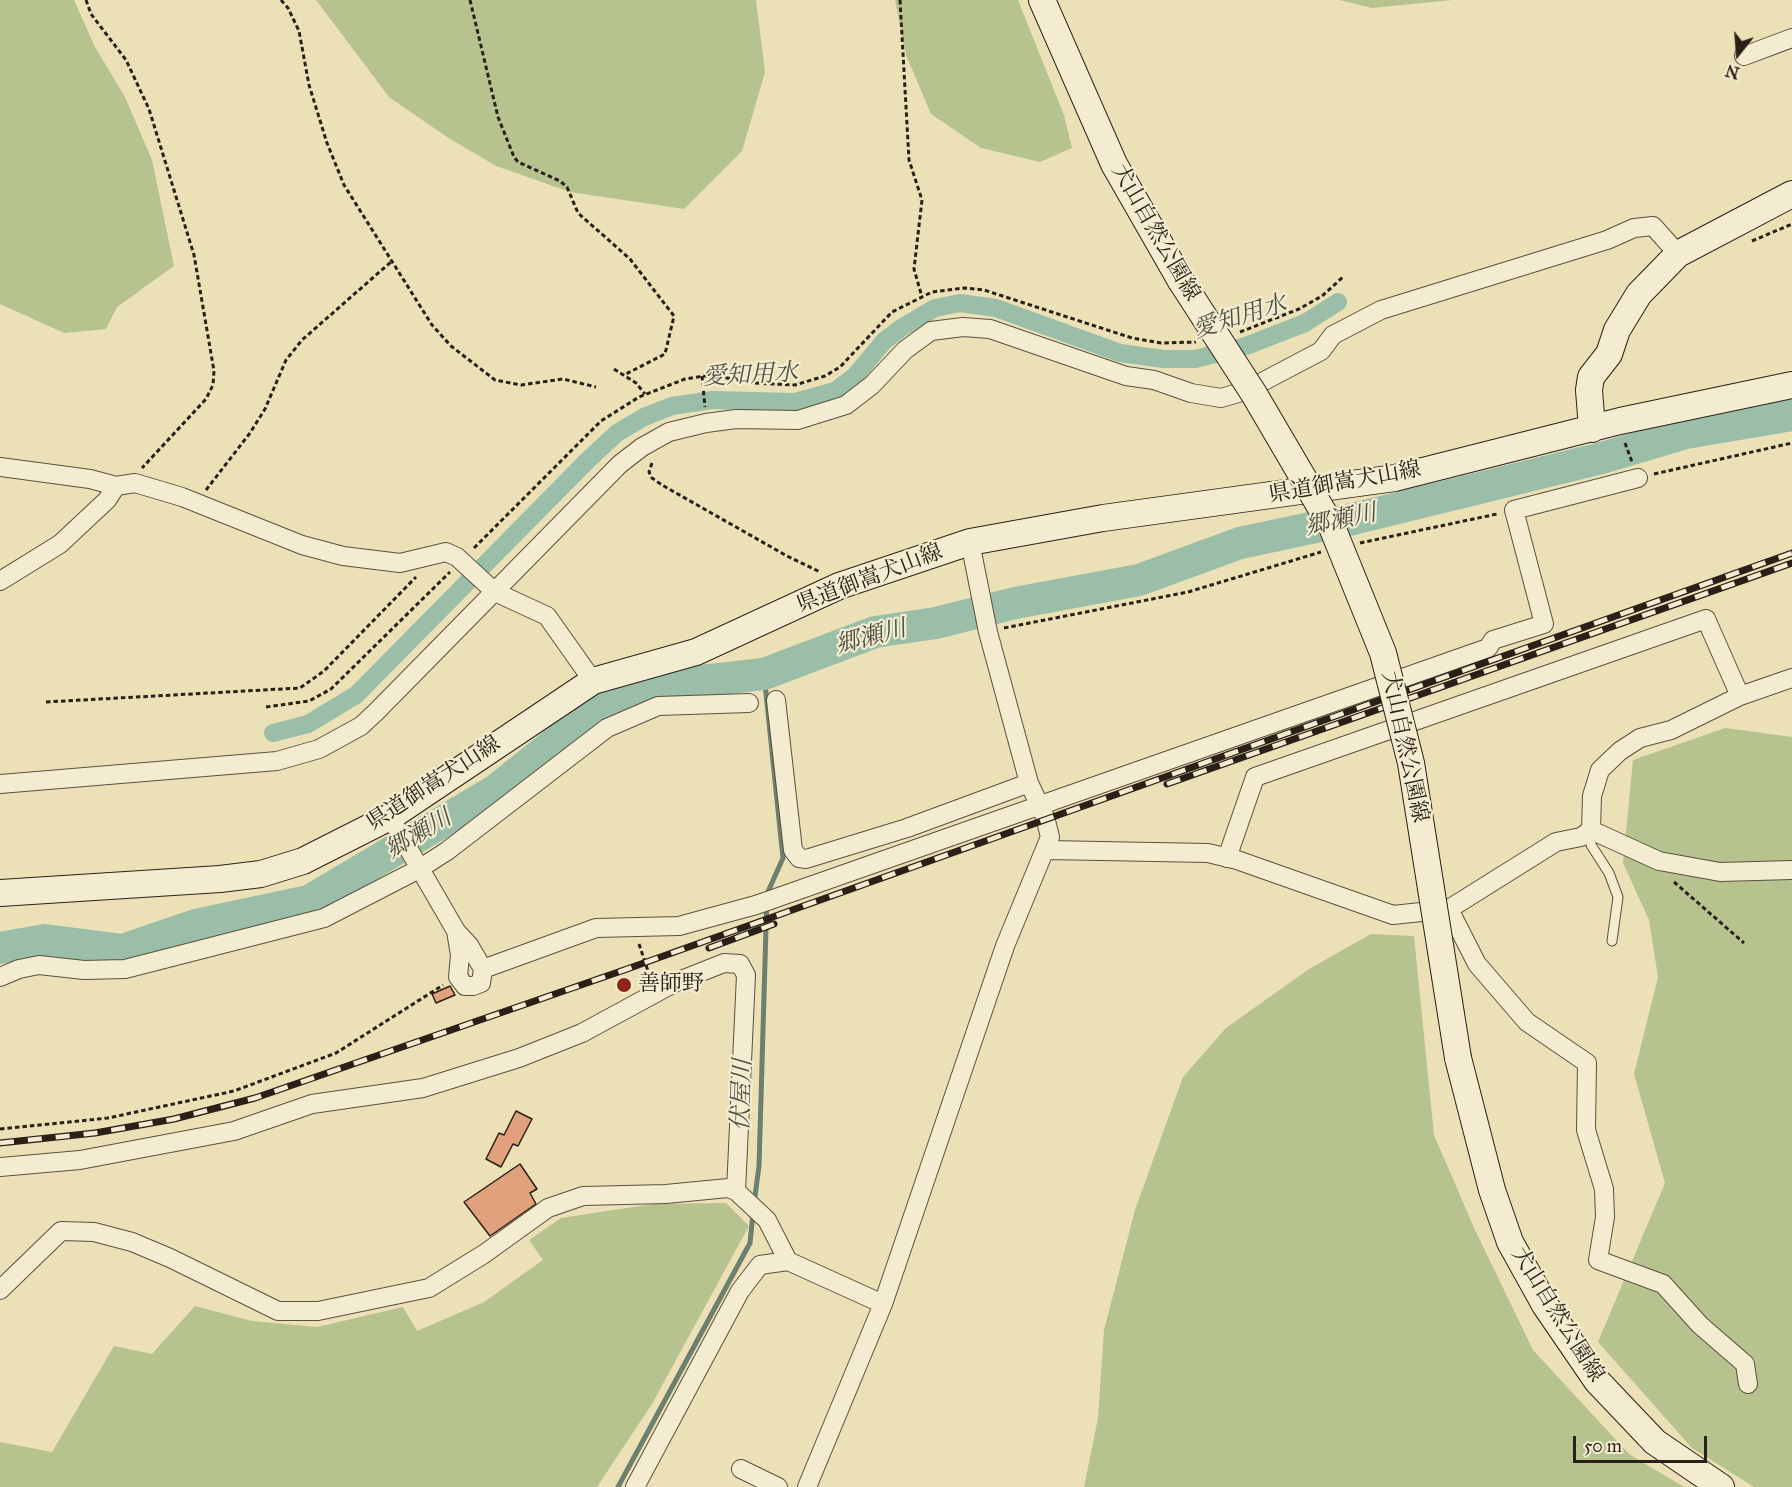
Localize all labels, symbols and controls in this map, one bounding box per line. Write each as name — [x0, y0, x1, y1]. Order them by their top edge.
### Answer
north arrow — [1708, 24, 1768, 84]
text: N — [1723, 61, 1742, 83]
street label: 犬山自然公園線 — [1105, 160, 1205, 306]
water label: 愛知用水 — [1190, 290, 1290, 346]
water label: 愛知用水 — [701, 359, 799, 393]
street label: 県道御嵩犬山線 — [1267, 457, 1423, 509]
water label: 郷瀬川 — [1303, 499, 1379, 543]
street label: 県道御嵩犬山線 — [793, 539, 947, 619]
water label: 郷瀬川 — [832, 615, 910, 661]
street label: 犬山自然公園線 — [1375, 669, 1433, 825]
street label: 県道御嵩犬山線 — [362, 731, 506, 837]
water label: 郷瀬川 — [381, 804, 457, 866]
place label: 善師野 — [638, 972, 704, 998]
marker: 善師野 — [615, 976, 633, 994]
water label: 伏屋川 — [727, 1059, 759, 1131]
street label: 犬山自然公園線 — [1505, 1243, 1609, 1387]
scale bar — [1576, 1424, 1710, 1462]
text: 50 m — [1584, 1435, 1622, 1457]

